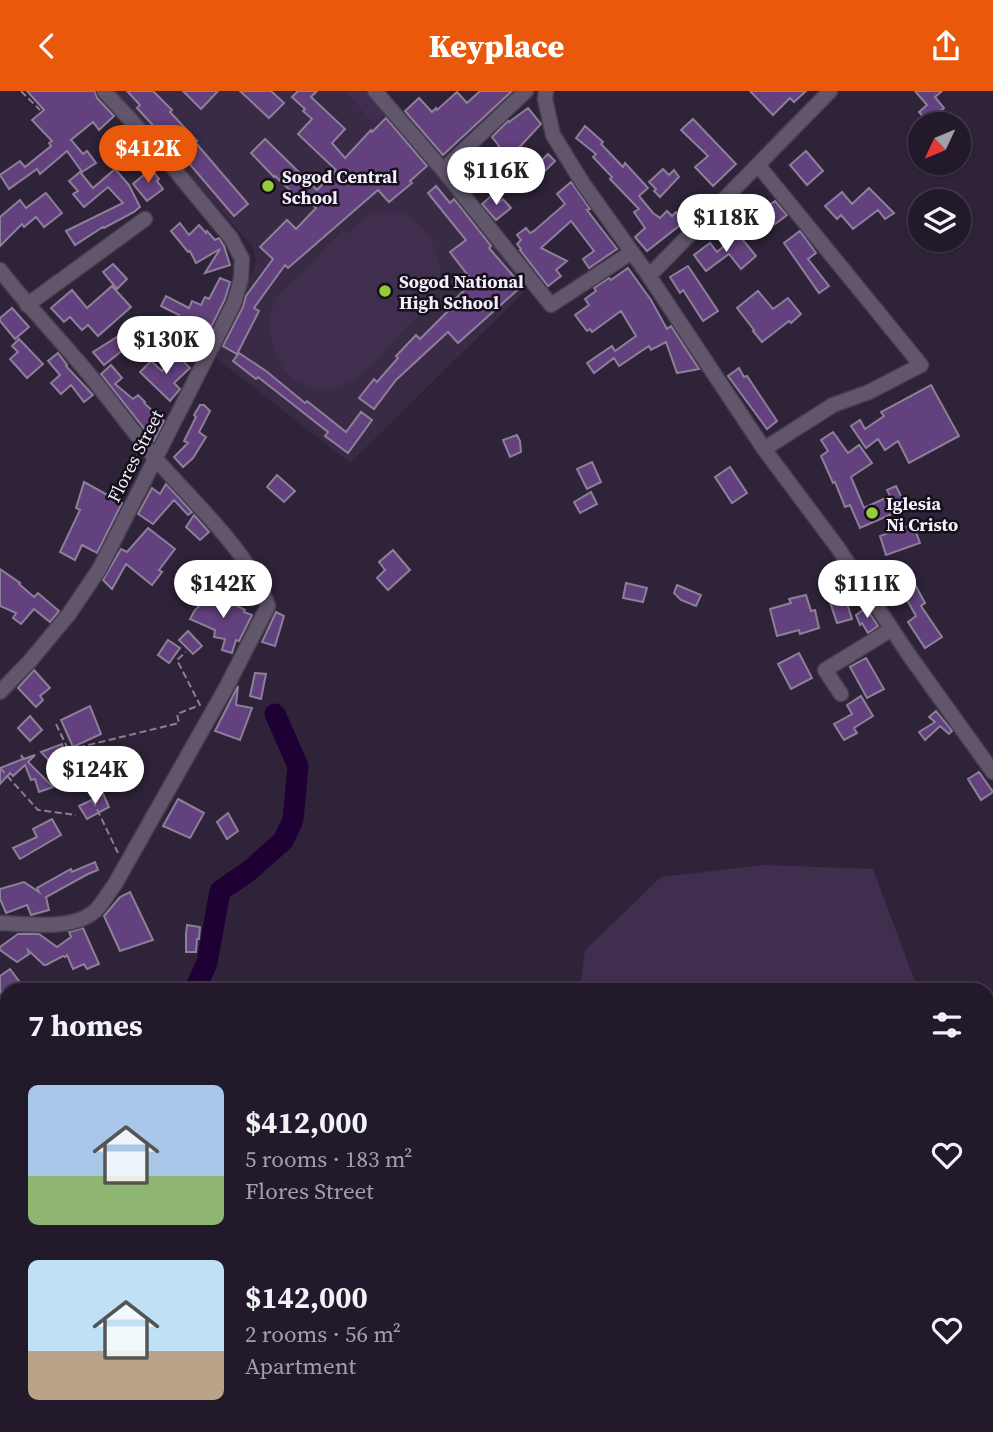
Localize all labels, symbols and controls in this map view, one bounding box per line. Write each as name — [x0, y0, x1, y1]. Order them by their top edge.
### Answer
text: Keyplace — [429, 24, 564, 68]
icon: back — [28, 27, 66, 65]
icon: share — [927, 27, 965, 65]
north arrow — [908, 112, 971, 175]
map controls — [908, 112, 971, 252]
pin: $412K — [99, 125, 197, 185]
text: $412K — [115, 132, 181, 164]
pin: $116K — [447, 148, 545, 207]
text: $116K — [463, 154, 529, 186]
place label: Sogod Central School — [282, 164, 398, 210]
marker: Sogod Central School — [260, 178, 276, 194]
button: layers — [908, 189, 971, 252]
pin: $118K — [677, 195, 775, 254]
text: $118K — [693, 201, 759, 233]
place label: Sogod National High School — [399, 269, 524, 315]
marker: Sogod National High School — [377, 283, 393, 299]
pin: $130K — [117, 317, 215, 376]
text: $130K — [133, 323, 199, 355]
street label: Flores Street — [101, 405, 169, 507]
place label: Iglesia Ni Cristo — [886, 491, 958, 537]
marker: Iglesia Ni Cristo — [864, 505, 880, 521]
pin: $142K — [174, 561, 272, 620]
pin: $111K — [818, 561, 916, 620]
text: $142K — [190, 567, 256, 599]
text: $111K — [834, 567, 900, 599]
pin: $124K — [46, 747, 144, 806]
text: $124K — [62, 753, 128, 785]
text: 7 homes — [28, 1005, 143, 1046]
icon: filters — [928, 1006, 966, 1044]
text: $412,000 — [245, 1102, 368, 1143]
icon: home — [84, 1113, 168, 1197]
icon: heart — [928, 1136, 966, 1174]
text: 5 rooms · 183 m² — [245, 1143, 412, 1175]
text: Flores Street — [245, 1175, 374, 1207]
text: $142,000 — [245, 1277, 368, 1318]
icon: home — [84, 1288, 168, 1372]
icon: heart — [928, 1311, 966, 1349]
text: 2 rooms · 56 m² — [245, 1318, 401, 1350]
text: Apartment — [245, 1350, 356, 1382]

